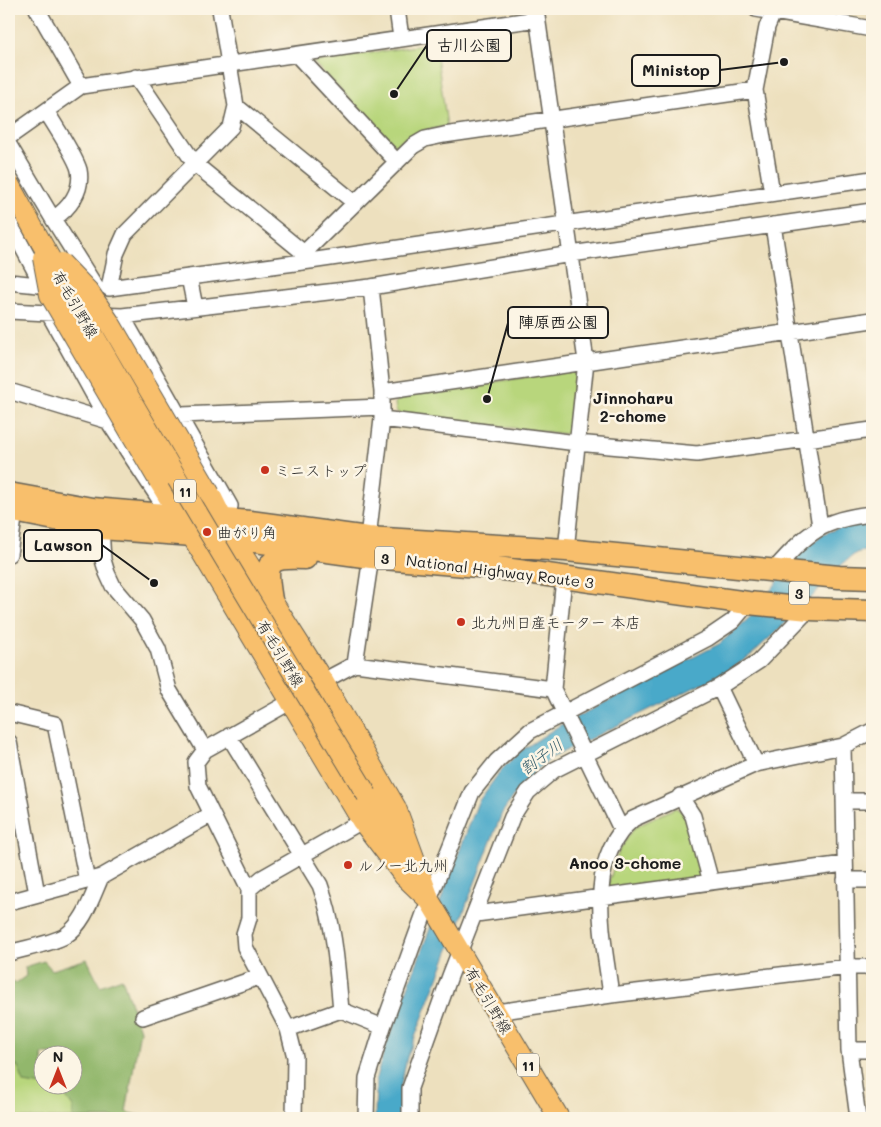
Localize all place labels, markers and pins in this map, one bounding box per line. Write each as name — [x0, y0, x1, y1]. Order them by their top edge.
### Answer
callout: 古川公園 — [427, 30, 511, 61]
callout: Ministop — [632, 55, 720, 86]
callout: 陣原西公園 — [508, 307, 608, 338]
place label: ミニストップ — [275, 460, 367, 480]
marker: ミニストップ — [259, 464, 271, 476]
place label: 曲がり角 — [217, 522, 277, 542]
marker: 曲がり角 — [201, 526, 213, 538]
callout: Lawson — [24, 530, 102, 561]
place label: 北九州日産モーター 本店 — [471, 612, 641, 632]
marker: 北九州日産モーター 本店 — [455, 616, 467, 628]
place label: ルノー北九州 — [358, 855, 448, 875]
marker: ルノー北九州 — [342, 859, 354, 871]

